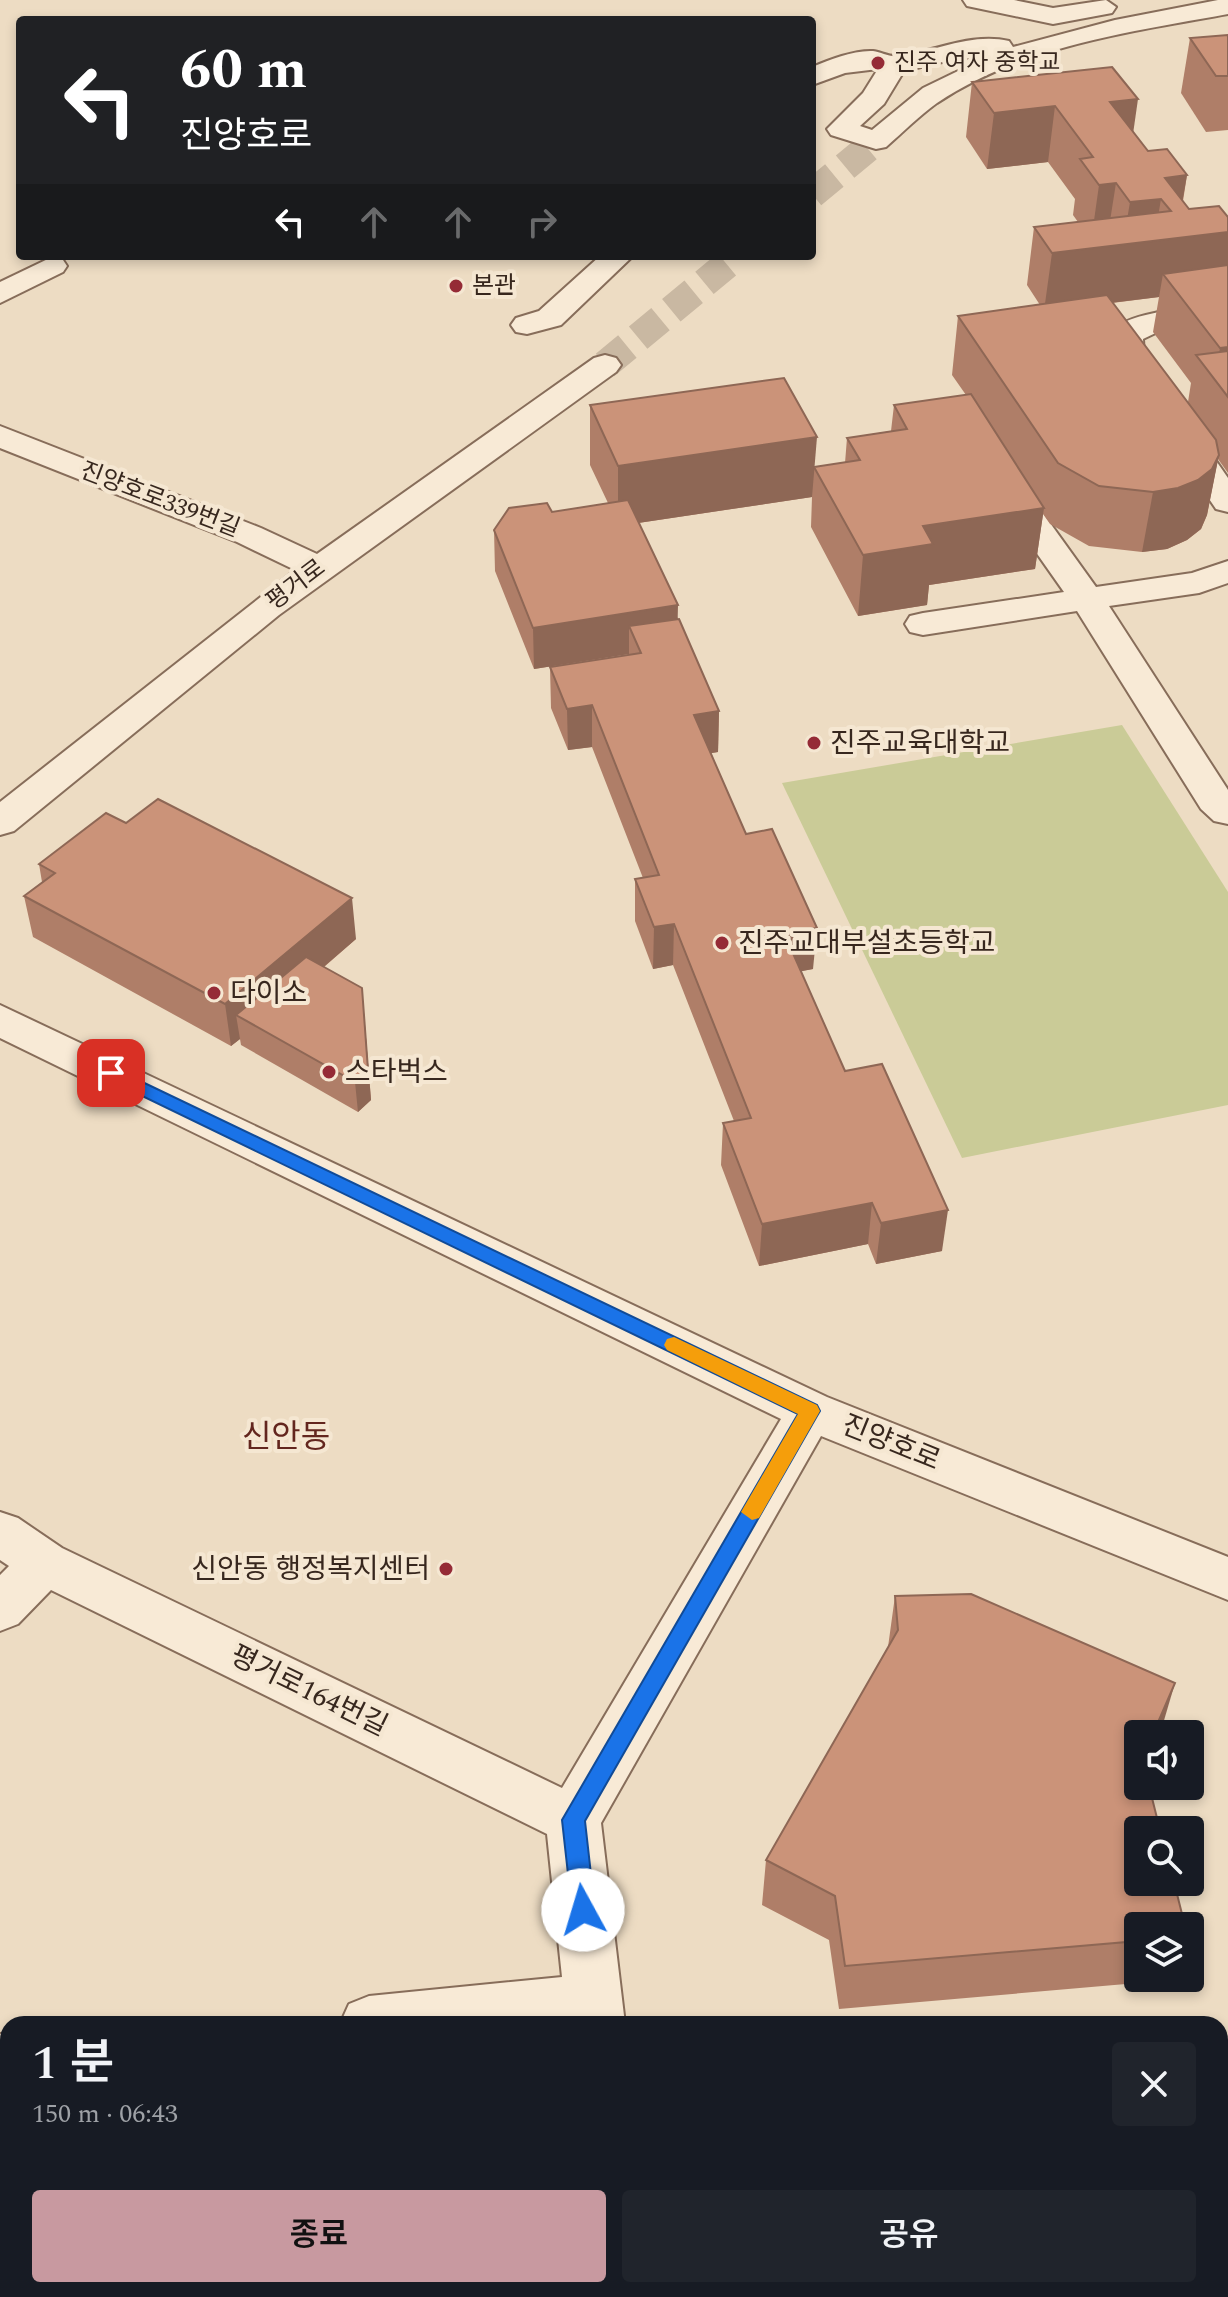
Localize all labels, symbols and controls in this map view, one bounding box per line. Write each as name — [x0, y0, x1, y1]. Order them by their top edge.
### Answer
text: 60 m — [180, 28, 307, 113]
place label: 진주 여자 중학교 — [894, 45, 1061, 81]
icon: left — [48, 48, 152, 152]
marker: 진주 여자 중학교 — [869, 54, 887, 72]
text: 진양호로 — [180, 109, 312, 164]
icon: left — [268, 200, 312, 244]
icon: ahead — [352, 200, 396, 244]
icon: ahead — [436, 200, 480, 244]
icon: right — [520, 200, 564, 244]
place label: 본관 — [472, 268, 516, 304]
marker: 본관 — [447, 277, 465, 295]
street label: 진양호로339번길 — [75, 453, 245, 547]
street label: 평거로 — [259, 551, 333, 619]
place label: 진주교육대학교 — [830, 722, 1010, 765]
marker: 진주교육대학교 — [805, 734, 823, 752]
place label: 진주교대부설초등학교 — [738, 922, 996, 965]
marker: 진주교대부설초등학교 — [713, 934, 731, 952]
place label: 다이소 — [230, 972, 307, 1015]
marker: 다이소 — [205, 984, 223, 1002]
pin — [77, 1039, 145, 1107]
icon: arrive — [89, 1051, 133, 1095]
place label: 스타벅스 — [345, 1051, 448, 1094]
marker: 스타벅스 — [320, 1063, 338, 1081]
street label: 진양호로 — [835, 1404, 947, 1482]
district label: 신안동 — [242, 1413, 330, 1462]
place label: 신안동 행정복지센터 — [191, 1548, 430, 1591]
marker: 신안동 행정복지센터 — [437, 1560, 455, 1578]
street label: 평거로164번길 — [223, 1634, 395, 1748]
map controls — [1124, 1720, 1204, 1992]
button: sound — [1124, 1720, 1204, 1800]
button: search — [1124, 1816, 1204, 1896]
position arrow — [541, 1868, 625, 1952]
button: layers — [1124, 1912, 1204, 1992]
text: 1 분 — [32, 2027, 114, 2100]
button: close — [1112, 2042, 1196, 2126]
text: 150 m · 06:43 — [32, 2094, 178, 2134]
button: 종료 — [32, 2190, 606, 2282]
button: 공유 — [622, 2190, 1196, 2282]

